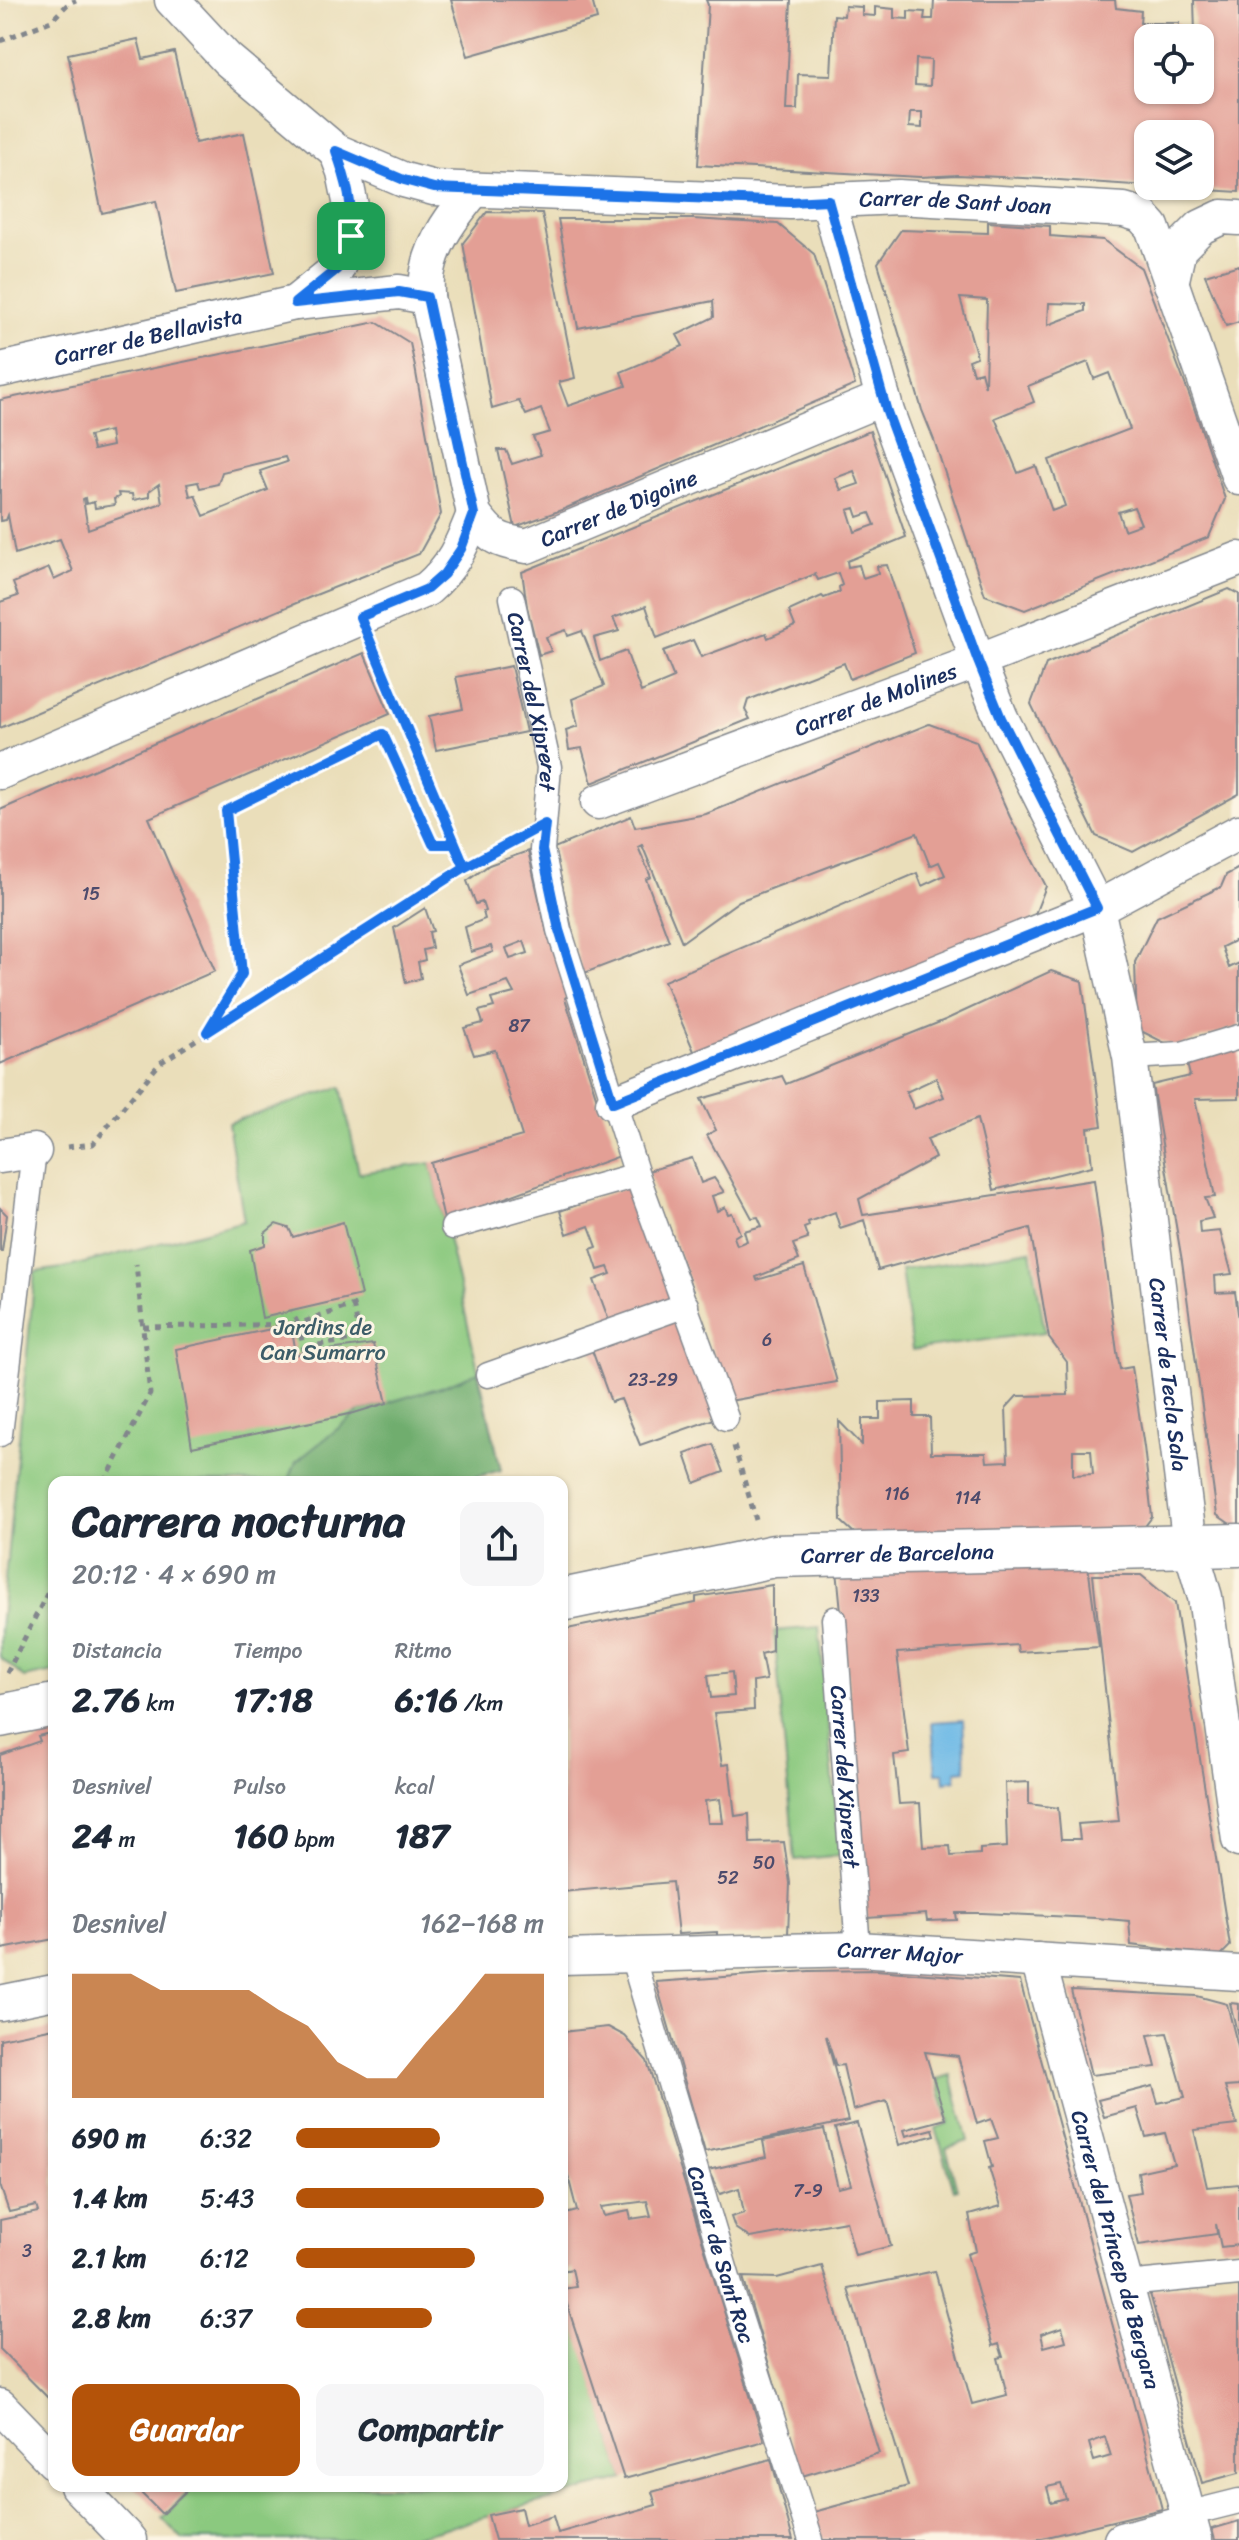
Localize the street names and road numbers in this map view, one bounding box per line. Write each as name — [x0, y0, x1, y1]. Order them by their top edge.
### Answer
street label: Carrer de Sant Joan — [858, 178, 1053, 226]
street label: Carrer de Bellavista — [50, 297, 246, 377]
street label: Carrer de Digoine — [534, 458, 704, 559]
street label: Carrer del Xipreret — [496, 608, 568, 794]
street label: Carrer de Molines — [789, 651, 963, 748]
street label: Carrer de Tecla Sala — [1137, 1276, 1200, 1474]
street label: Carrer de Barcelona — [800, 1532, 995, 1575]
street label: Carrer del Xipreret — [819, 1684, 871, 1870]
street label: Carrer Major — [837, 1930, 965, 1976]
street label: Carrer del Príncep de Bergara — [1060, 2106, 1173, 2395]
street label: Carrer de Sant Roc — [676, 2161, 766, 2348]

